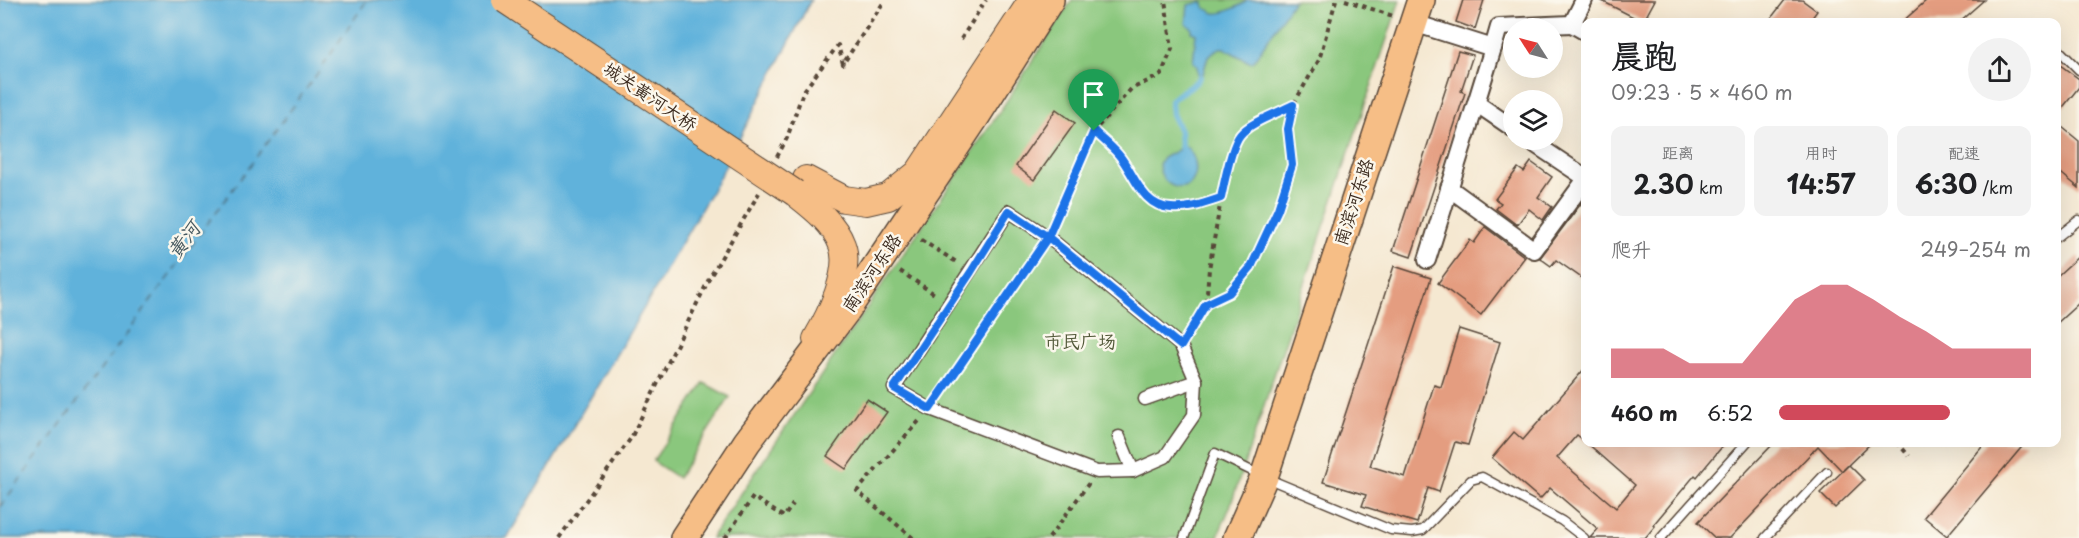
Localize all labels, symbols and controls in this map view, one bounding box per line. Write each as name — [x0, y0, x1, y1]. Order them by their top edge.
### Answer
north arrow — [1503, 18, 1563, 78]
map controls — [1503, 18, 1563, 150]
text: 晨跑 — [1611, 29, 1677, 79]
button: share — [1968, 38, 2031, 101]
street label: 城关黄河大桥 — [599, 54, 703, 137]
pin — [1068, 69, 1119, 131]
text: 09:23 · 5 × 460 m — [1611, 77, 1793, 107]
icon: arrive — [1077, 78, 1110, 111]
button: layers — [1503, 90, 1563, 150]
text: 距离 — [1662, 140, 1694, 164]
text: 用时 — [1805, 140, 1837, 164]
text: 配速 — [1948, 140, 1980, 164]
street label: 南滨河东路 — [1326, 155, 1379, 249]
text: 2.30 — [1633, 164, 1694, 203]
text: 14:57 — [1786, 164, 1856, 203]
text: 6:30 — [1915, 164, 1977, 203]
text: km — [1694, 175, 1723, 199]
text: /km — [1977, 175, 2013, 199]
water label: 黄河 — [159, 212, 209, 264]
street label: 南滨河东路 — [834, 227, 907, 317]
text: 爬升 — [1611, 234, 1651, 264]
text: 249–254 m — [1920, 234, 2031, 264]
park label: 市民广场 — [1044, 327, 1116, 354]
text: 460 m — [1611, 398, 1678, 428]
text: 6:52 — [1707, 398, 1753, 428]

